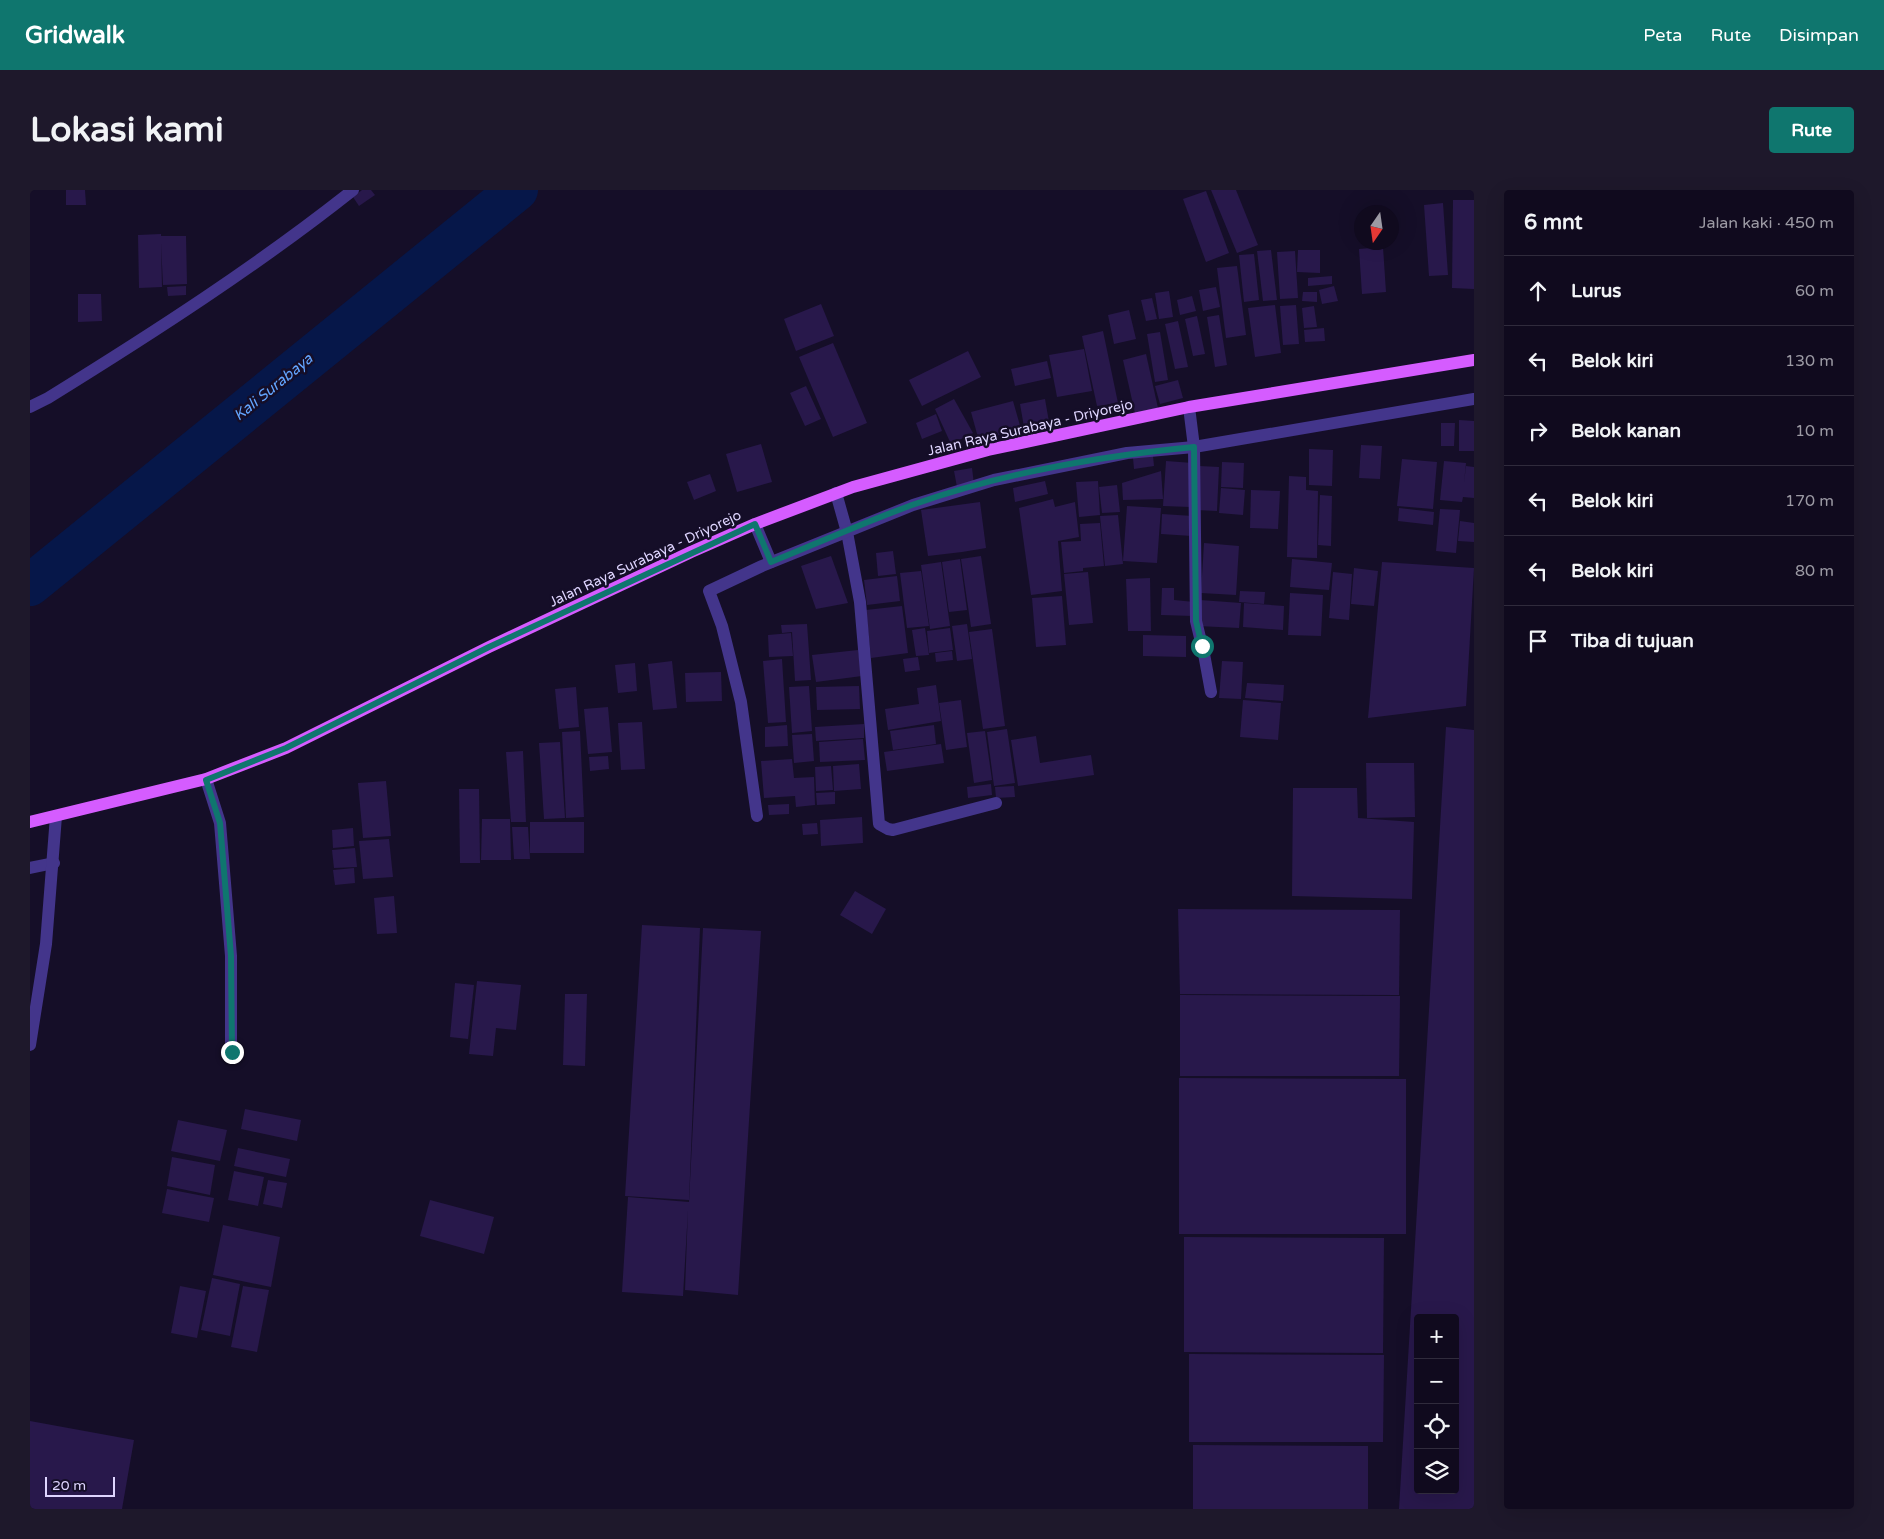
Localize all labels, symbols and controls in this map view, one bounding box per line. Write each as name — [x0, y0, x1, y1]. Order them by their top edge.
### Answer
text: Gridwalk — [25, 21, 125, 50]
text: Peta — [1643, 24, 1682, 46]
text: Rute — [1710, 24, 1751, 46]
text: Disimpan — [1779, 24, 1859, 46]
button: Rute — [1769, 107, 1854, 153]
text: Lokasi kami — [30, 109, 224, 151]
north arrow — [1354, 205, 1399, 250]
text: 6 mnt — [1524, 210, 1583, 235]
text: Jalan kaki · 450 m — [1699, 213, 1834, 233]
icon: ahead — [1524, 277, 1552, 305]
text: Lurus — [1571, 280, 1621, 302]
text: 60 m — [1795, 281, 1834, 301]
icon: left — [1524, 347, 1552, 375]
water label: Kali Surabaya — [230, 349, 317, 424]
text: Belok kiri — [1571, 350, 1654, 372]
text: 130 m — [1785, 351, 1834, 371]
street label: Jalan Raya Surabaya - Driyorejo — [926, 396, 1134, 459]
icon: right — [1524, 417, 1552, 445]
text: Belok kanan — [1571, 420, 1681, 442]
text: 10 m — [1795, 421, 1834, 441]
icon: left — [1524, 487, 1552, 515]
text: Belok kiri — [1571, 490, 1654, 512]
text: 170 m — [1785, 491, 1834, 511]
street label: Jalan Raya Surabaya - Driyorejo — [546, 506, 744, 611]
icon: left — [1524, 557, 1552, 585]
text: Belok kiri — [1571, 560, 1654, 582]
text: 80 m — [1795, 561, 1834, 581]
icon: arrive — [1524, 627, 1552, 655]
text: Tiba di tujuan — [1571, 630, 1694, 652]
route start — [1191, 635, 1214, 658]
route end — [221, 1041, 244, 1064]
map controls — [1414, 1314, 1459, 1494]
button: + — [1414, 1314, 1459, 1359]
button: − — [1414, 1359, 1459, 1404]
button: locate — [1414, 1404, 1459, 1449]
button: layers — [1414, 1449, 1459, 1494]
scale bar — [45, 1474, 115, 1497]
text: 20 m — [52, 1477, 86, 1494]

